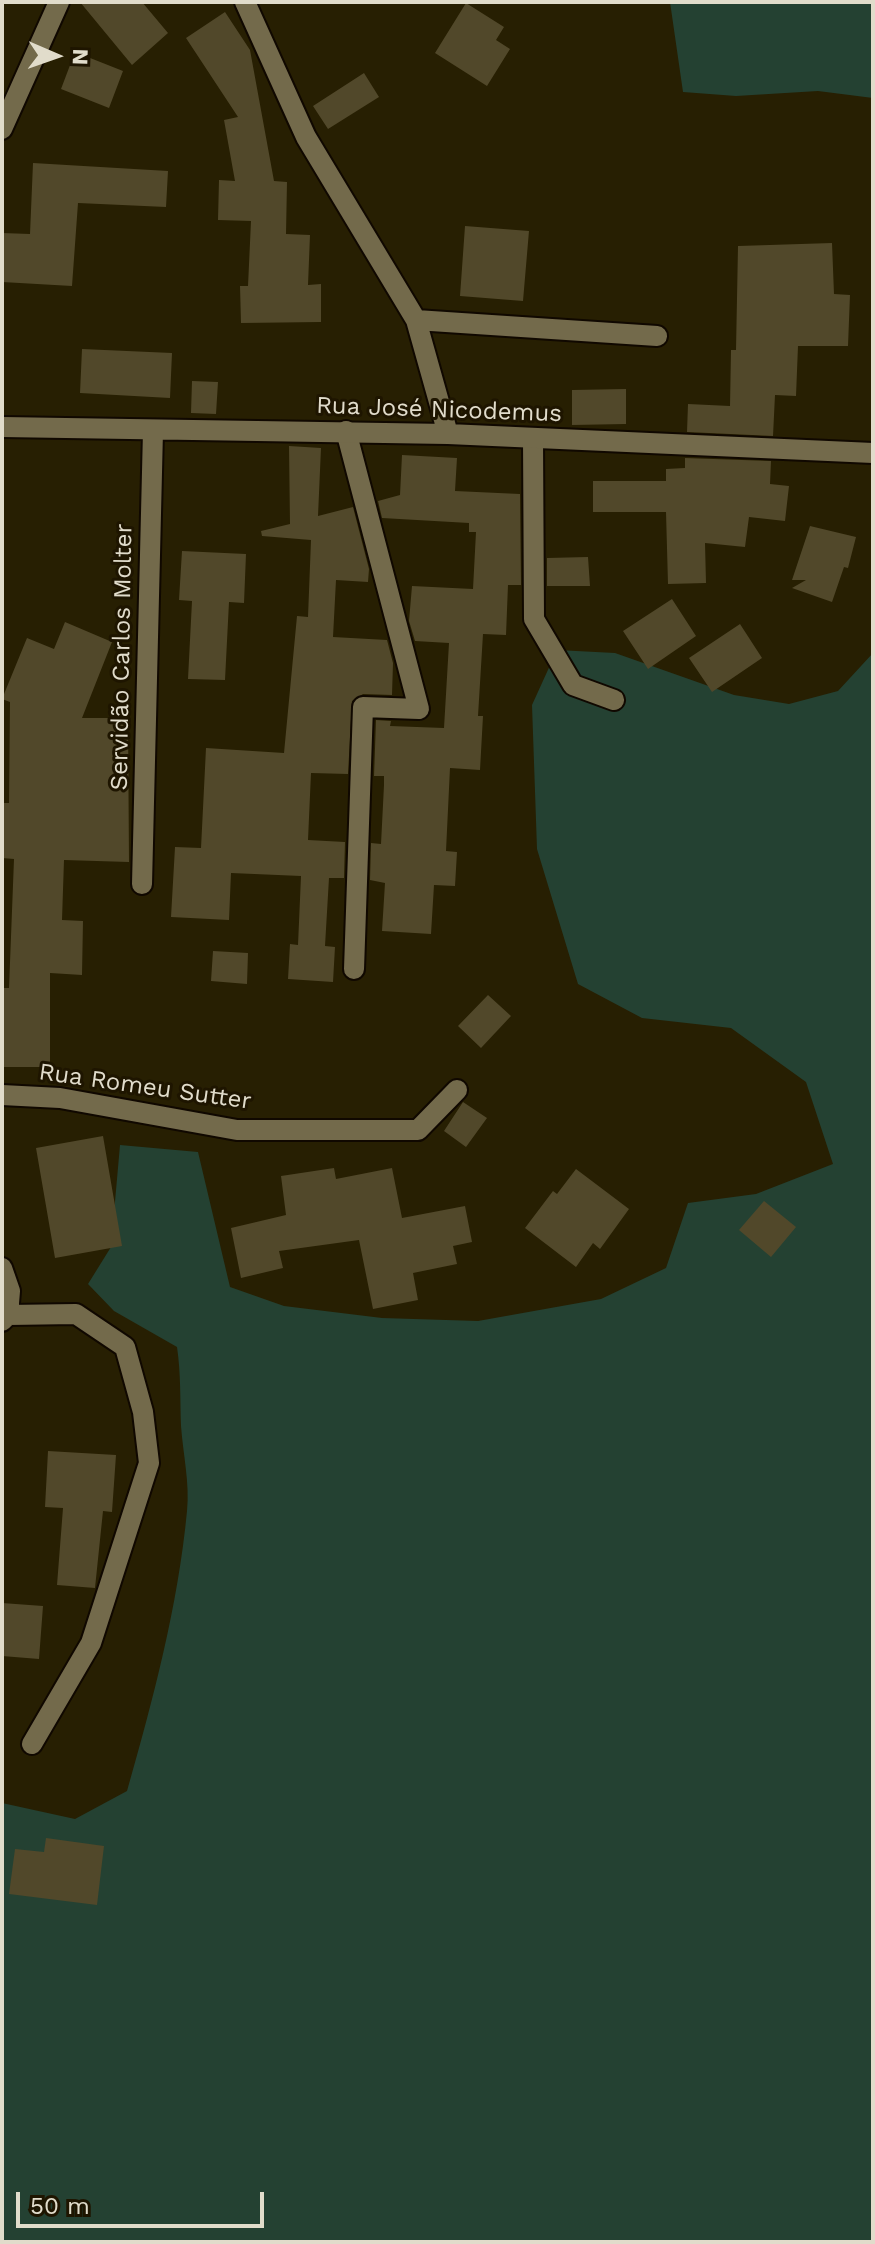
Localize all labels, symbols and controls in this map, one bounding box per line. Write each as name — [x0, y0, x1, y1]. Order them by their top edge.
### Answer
north arrow — [16, 16, 96, 96]
text: N — [68, 48, 93, 65]
street label: Rua José Nicodemus — [316, 391, 562, 429]
street label: Servidão Carlos Molter — [105, 523, 139, 791]
street label: Rua Romeu Sutter — [37, 1058, 253, 1116]
scale bar — [20, 2176, 268, 2226]
text: 50 m — [30, 2192, 90, 2220]

